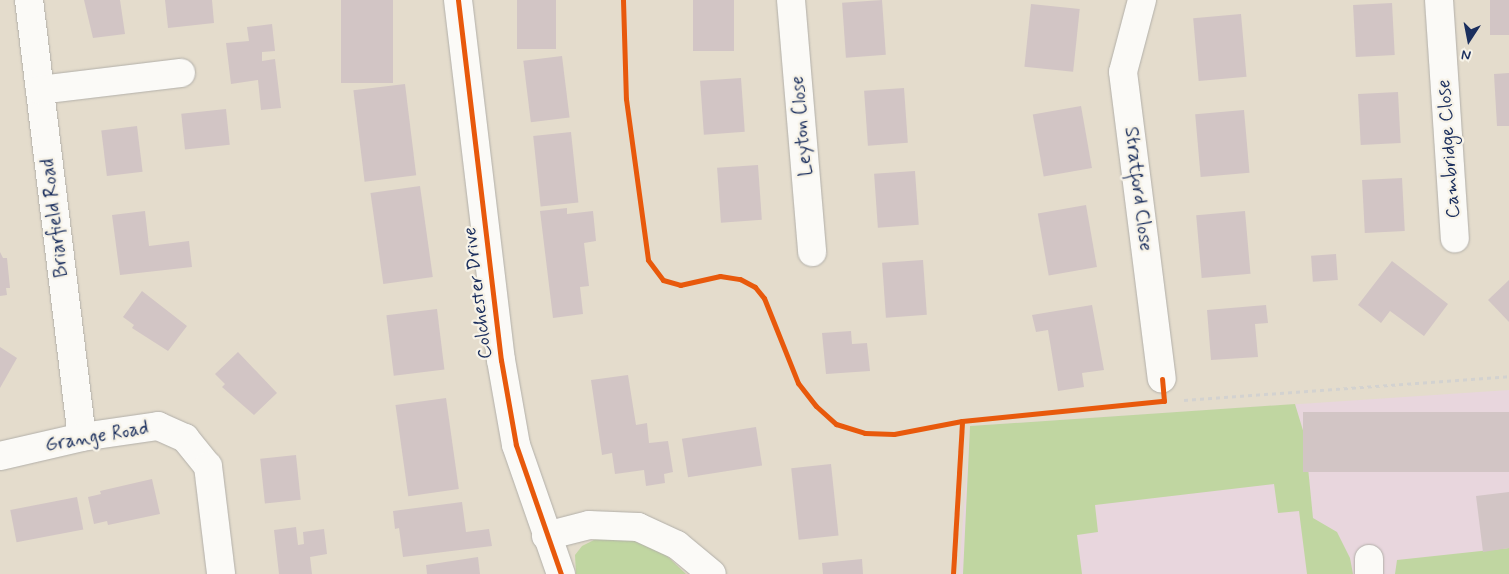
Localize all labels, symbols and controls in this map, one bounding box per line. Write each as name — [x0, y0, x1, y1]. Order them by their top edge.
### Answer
north arrow — [1444, 15, 1494, 65]
text: N — [1460, 45, 1472, 64]
street label: Leyton Close — [786, 73, 818, 179]
street label: Cambridge Close — [1433, 79, 1465, 219]
street label: Stratford Close — [1119, 125, 1157, 253]
street label: Briarfield Road — [36, 158, 74, 278]
street label: Colchester Drive — [459, 226, 497, 360]
street label: Grange Road — [43, 417, 151, 457]

